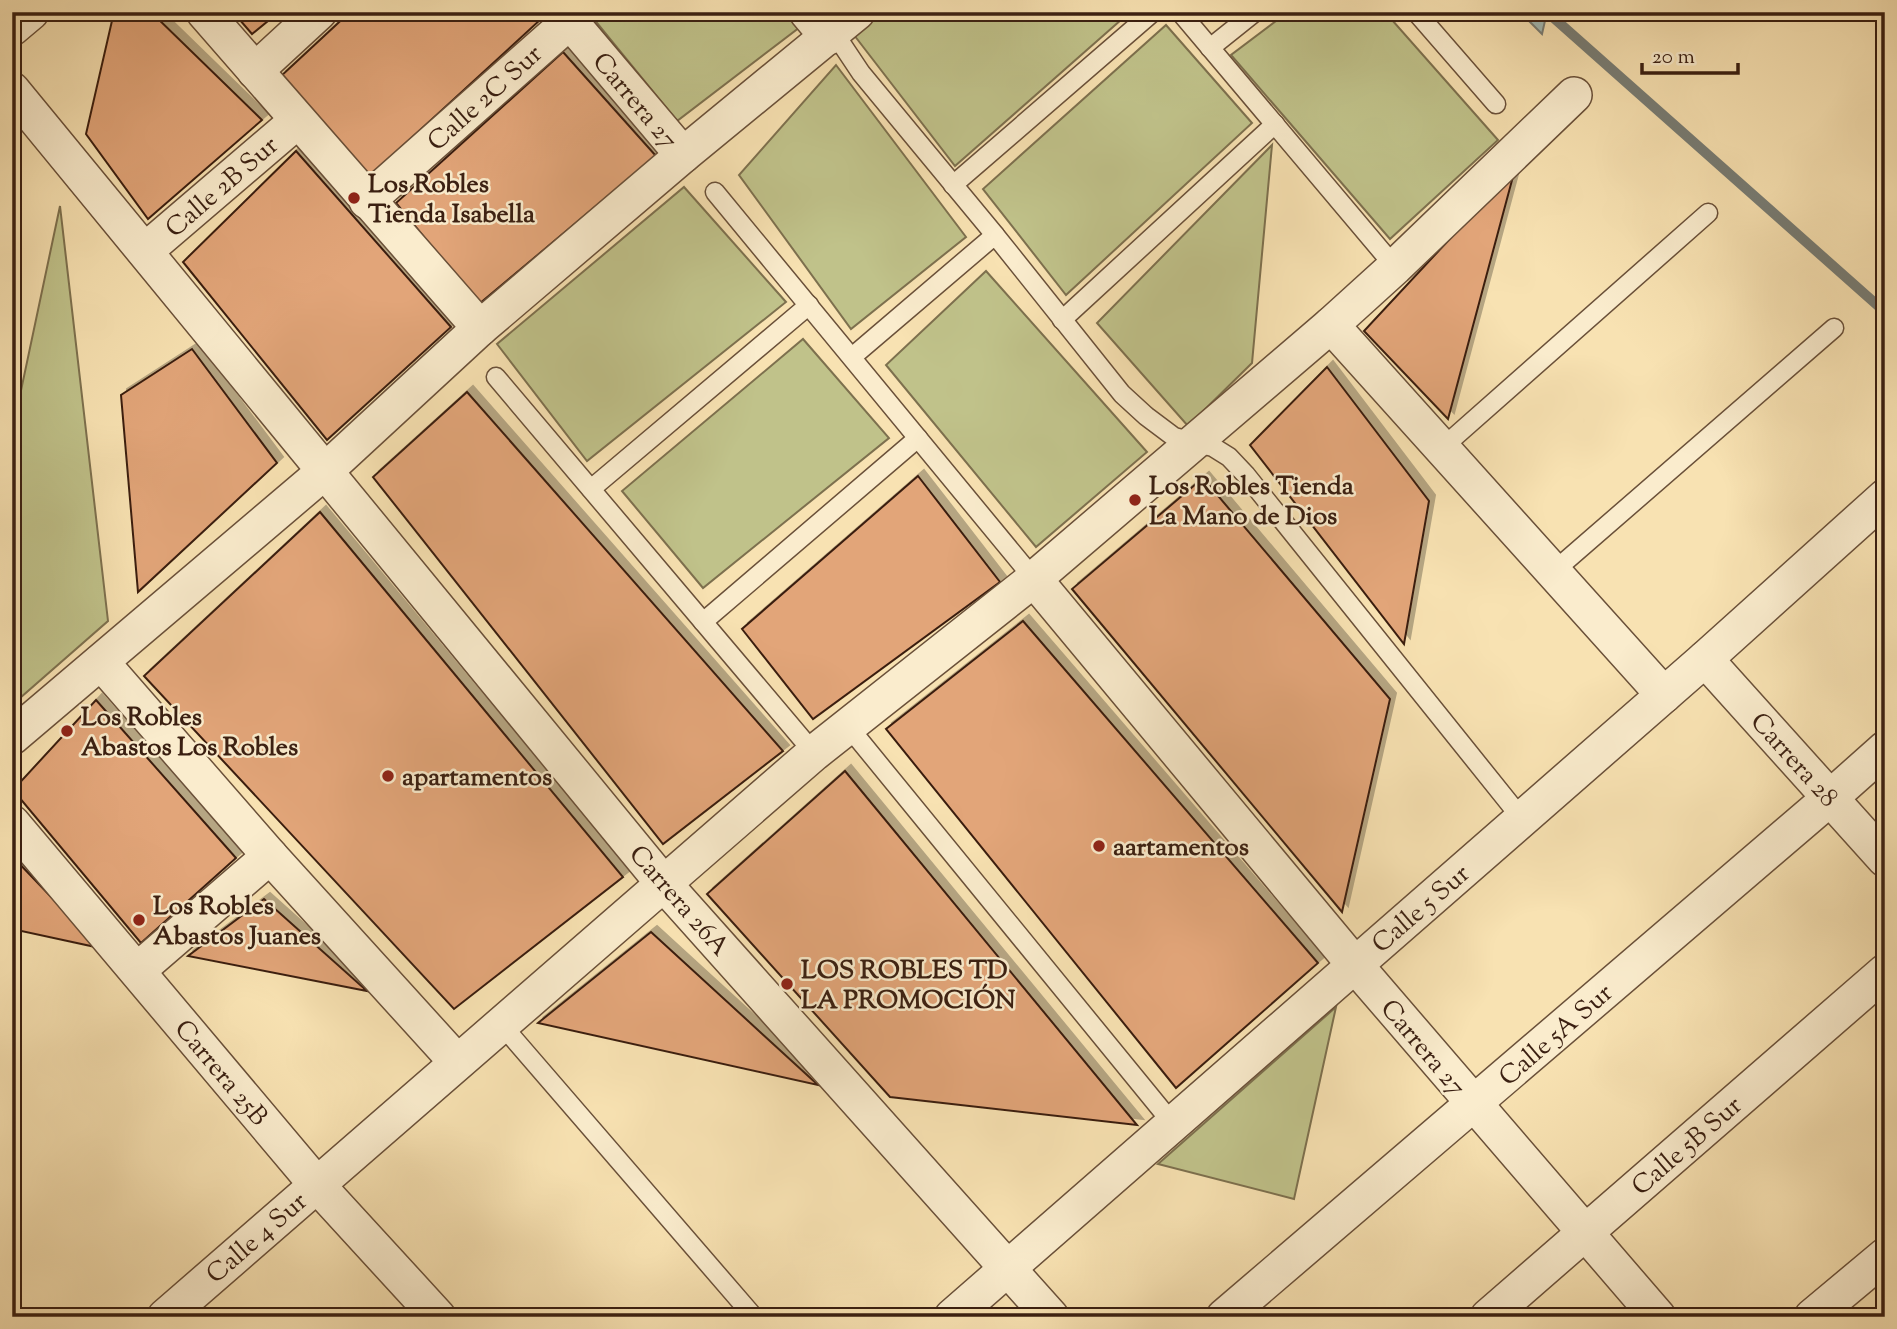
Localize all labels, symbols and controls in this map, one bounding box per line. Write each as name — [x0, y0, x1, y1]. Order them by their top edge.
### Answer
scale bar — [1642, 32, 1738, 76]
street label: Calle 2C Sur — [420, 37, 552, 161]
text: 20 m — [1652, 43, 1695, 73]
street label: Carrera 27 — [583, 45, 686, 158]
street label: Calle 2B Sur — [158, 128, 287, 247]
place label: Los Robles Tienda Isabella — [368, 167, 535, 234]
marker: Los Robles Tienda Isabella — [346, 190, 362, 206]
place label: Los Robles Tienda La Mano de Dios — [1149, 469, 1354, 536]
marker: Los Robles Tienda La Mano de Dios — [1127, 492, 1143, 508]
place label: Los Robles Abastos Los Robles — [81, 700, 298, 767]
street label: Carrera 28 — [1740, 705, 1846, 816]
marker: Los Robles Abastos Los Robles — [59, 723, 75, 739]
place label: apartamentos — [402, 760, 552, 797]
marker: apartamentos — [380, 768, 396, 784]
place label: aartamentos — [1113, 830, 1249, 867]
street label: Carrera 26A — [619, 838, 737, 965]
marker: aartamentos — [1091, 838, 1107, 854]
street label: Calle 5 Sur — [1365, 857, 1479, 963]
place label: Los Robles Abastos Juanes — [153, 889, 321, 956]
marker: Los Robles Abastos Juanes — [131, 912, 147, 928]
place label: LOS ROBLES TD LA PROMOCIÓN — [801, 953, 1016, 1020]
marker: LOS ROBLES TD LA PROMOCIÓN — [779, 976, 795, 992]
street label: Calle 5A Sur — [1492, 976, 1622, 1096]
street label: Carrera 27 — [1371, 992, 1474, 1105]
street label: Carrera 25B — [165, 1012, 276, 1135]
street label: Calle 5B Sur — [1624, 1088, 1751, 1205]
street label: Calle 4 Sur — [199, 1184, 317, 1293]

